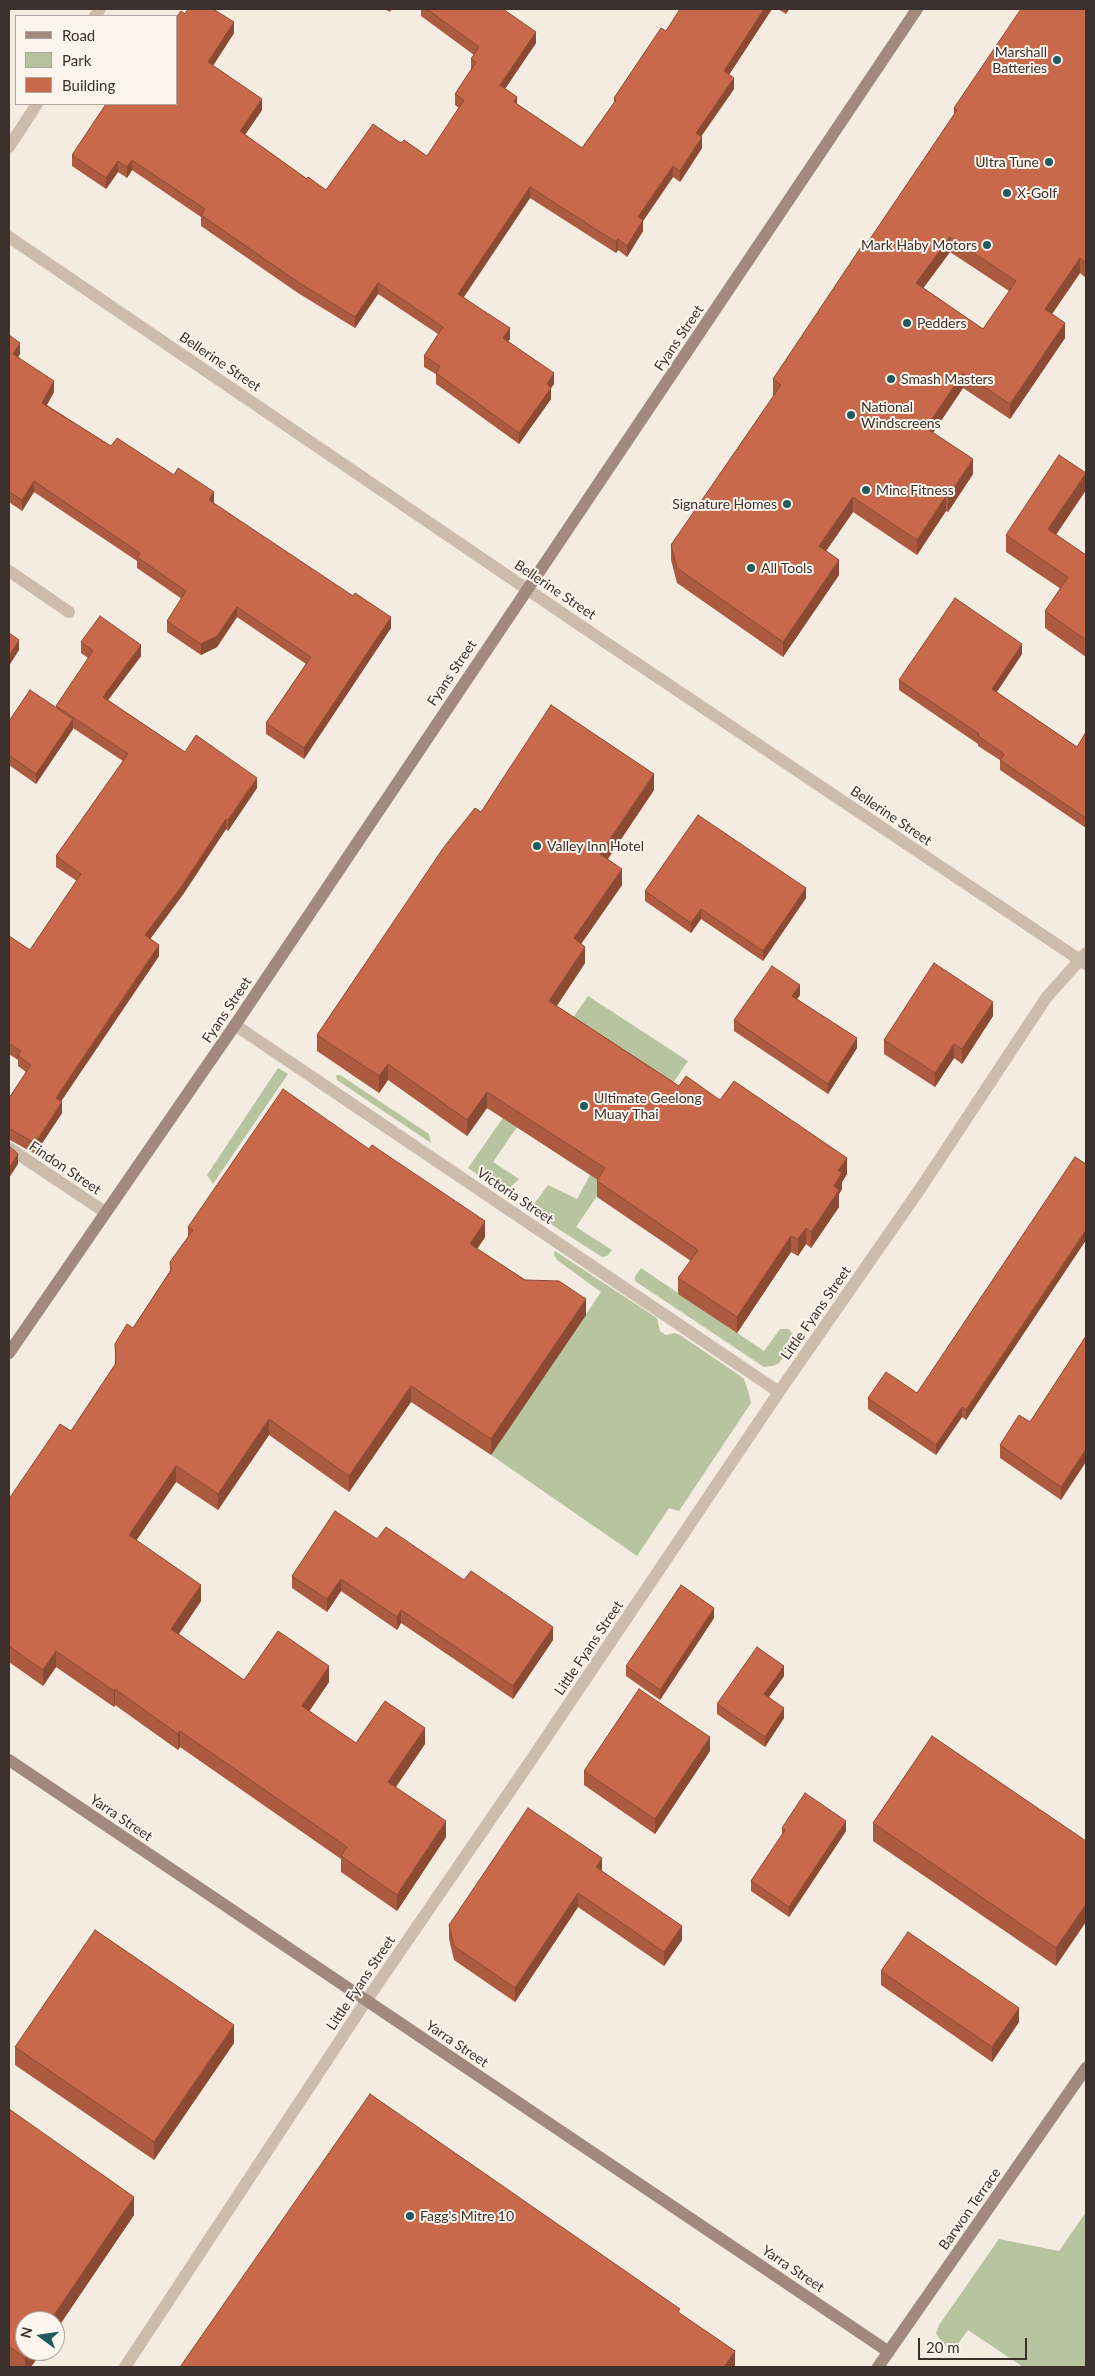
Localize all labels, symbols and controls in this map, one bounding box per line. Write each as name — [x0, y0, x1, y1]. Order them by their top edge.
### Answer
legend — [15, 15, 178, 105]
text: Road — [62, 26, 95, 44]
place label: Marshall Batteries — [992, 44, 1047, 76]
text: Park — [62, 51, 91, 69]
marker: Marshall Batteries — [1051, 54, 1063, 66]
text: Building — [62, 76, 115, 94]
place label: Ultra Tune — [975, 154, 1039, 170]
marker: Ultra Tune — [1043, 156, 1055, 168]
place label: X-Golf — [1017, 185, 1057, 201]
marker: X-Golf — [1001, 187, 1013, 199]
place label: Mark Haby Motors — [861, 237, 977, 253]
marker: Mark Haby Motors — [981, 239, 993, 251]
street label: Fyans Street — [651, 302, 707, 374]
place label: Pedders — [917, 315, 967, 331]
marker: Pedders — [901, 317, 913, 329]
street label: Bellerine Street — [176, 329, 264, 395]
place label: Smash Masters — [901, 371, 994, 387]
marker: Smash Masters — [885, 373, 897, 385]
place label: National Windscreens — [861, 399, 941, 432]
marker: National Windscreens — [845, 409, 857, 421]
place label: Minc Fitness — [876, 482, 954, 498]
marker: Minc Fitness — [860, 484, 872, 496]
place label: Signature Homes — [672, 496, 777, 512]
marker: Signature Homes — [781, 498, 793, 510]
street label: Bellerine Street — [511, 557, 599, 623]
place label: All Tools — [761, 560, 812, 576]
marker: All Tools — [745, 562, 757, 574]
street label: Fyans Street — [424, 637, 480, 709]
street label: Bellerine Street — [847, 783, 935, 849]
place label: Valley Inn Hotel — [547, 838, 644, 854]
marker: Valley Inn Hotel — [531, 840, 543, 852]
street label: Fyans Street — [199, 974, 255, 1046]
place label: Ultimate Geelong Muay Thai — [594, 1090, 702, 1122]
marker: Ultimate Geelong Muay Thai — [578, 1100, 590, 1112]
street label: Findon Street — [26, 1138, 104, 1198]
street label: Victoria Street — [474, 1164, 556, 1228]
street label: Little Fyans Street — [777, 1263, 855, 1363]
street label: Little Fyans Street — [551, 1598, 627, 1698]
street label: Yarra Street — [87, 1791, 155, 1845]
street label: Little Fyans Street — [323, 1933, 399, 2033]
street label: Yarra Street — [423, 2017, 491, 2071]
street label: Barwon Terrace — [936, 2165, 1004, 2253]
place label: Fagg's Mitre 10 — [420, 2208, 514, 2224]
marker: Fagg's Mitre 10 — [404, 2210, 416, 2222]
street label: Yarra Street — [759, 2242, 827, 2296]
north arrow — [15, 2311, 65, 2361]
text: N — [16, 2325, 35, 2340]
scale bar — [920, 2328, 1029, 2360]
text: 20 m — [926, 2338, 960, 2356]

